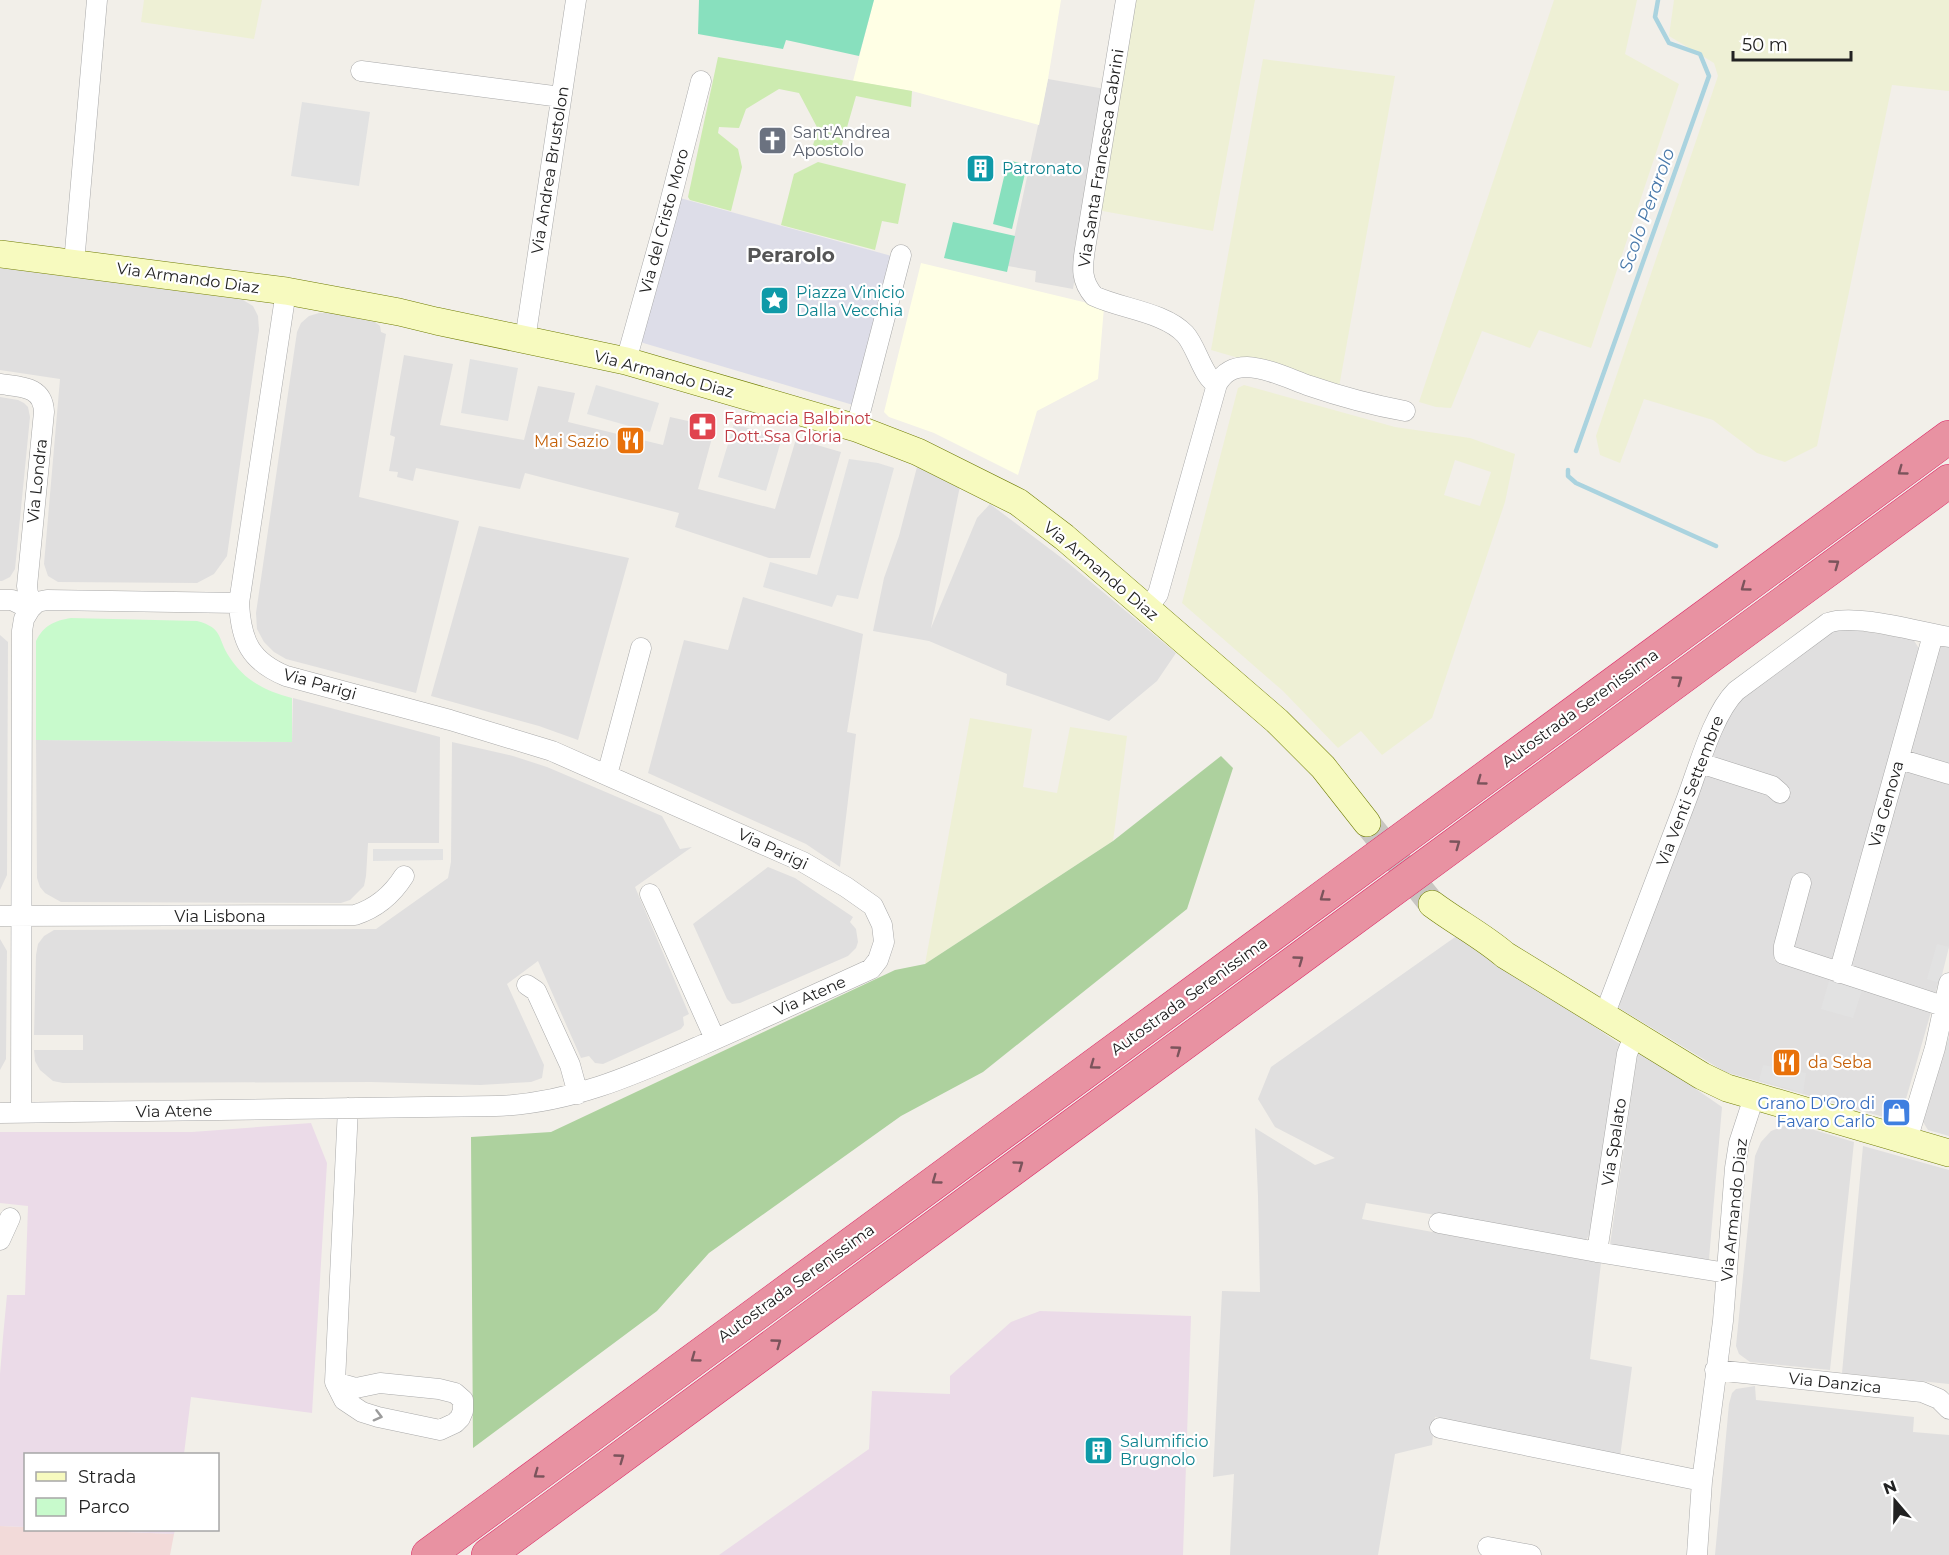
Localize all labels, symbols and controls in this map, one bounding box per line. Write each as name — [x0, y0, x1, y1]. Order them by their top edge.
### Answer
scale bar — [1733, 24, 1852, 62]
text: 50 m — [1742, 34, 1788, 56]
street label: Via Santa Francesca Cabrini — [1074, 47, 1128, 269]
street label: Via Andrea Brustolon — [527, 85, 573, 255]
place label: Sant'Andrea Apostolo — [793, 123, 890, 160]
church icon: Sant'Andrea Apostolo — [756, 125, 788, 157]
water label: Scolo Perarolo — [1614, 145, 1680, 275]
street label: Via del Cristo Moro — [635, 146, 693, 296]
building icon: Patronato — [965, 152, 997, 184]
place label: Patronato — [1002, 159, 1082, 178]
district label: Perarolo — [747, 243, 835, 267]
street label: Via Armando Diaz — [115, 259, 261, 297]
place label: Piazza Vinicio Dalla Vecchia — [796, 283, 905, 320]
place icon: Piazza Vinicio Dalla Vecchia — [759, 285, 791, 317]
street label: Via Armando Diaz — [592, 346, 736, 402]
place label: Farmacia Balbinot Dott.Ssa Gloria — [724, 409, 872, 446]
pharmacy icon: Farmacia Balbinot Dott.Ssa Gloria — [687, 411, 719, 443]
restaurant icon: Mai Sazio — [614, 425, 646, 457]
place label: Mai Sazio — [534, 432, 609, 451]
street label: Via Londra — [23, 438, 51, 524]
one-way arrow — [1897, 464, 1908, 475]
street label: Via Armando Diaz — [1040, 517, 1162, 625]
one-way arrow — [1829, 561, 1840, 572]
one-way arrow — [1741, 580, 1752, 591]
street label: Autostrada Serenissima — [1498, 645, 1662, 771]
street label: Via Parigi — [281, 664, 359, 704]
one-way arrow — [1672, 676, 1683, 687]
street label: Via Venti Settembre — [1652, 713, 1728, 869]
street label: Via Genova — [1865, 758, 1907, 850]
one-way arrow — [1476, 774, 1487, 785]
street label: Via Parigi — [735, 824, 811, 874]
one-way arrow — [1449, 840, 1460, 851]
one-way arrow — [1319, 890, 1330, 901]
street label: Via Lisbona — [174, 907, 266, 926]
street label: Autostrada Serenissima — [1107, 933, 1271, 1059]
one-way arrow — [1293, 956, 1304, 967]
street label: Via Atene — [771, 972, 849, 1020]
one-way arrow — [1170, 1046, 1181, 1057]
restaurant icon: da Seba — [1771, 1046, 1803, 1078]
place label: da Seba — [1808, 1053, 1872, 1072]
one-way arrow — [1089, 1058, 1100, 1069]
place label: Grano D'Oro di Favaro Carlo — [1757, 1094, 1875, 1131]
shop icon: Grano D'Oro di Favaro Carlo — [1880, 1096, 1912, 1128]
street label: Via Spalato — [1598, 1097, 1630, 1187]
street label: Via Atene — [136, 1101, 212, 1121]
street label: Via Armando Diaz — [1717, 1137, 1751, 1283]
one-way arrow — [1013, 1162, 1024, 1173]
one-way arrow — [932, 1173, 943, 1184]
street label: Autostrada Serenissima — [714, 1220, 878, 1346]
one-way arrow — [771, 1339, 782, 1350]
one-way arrow — [690, 1351, 701, 1362]
street label: Via Danzica — [1788, 1369, 1882, 1397]
one-way arrow — [373, 1409, 383, 1422]
place label: Salumificio Brugnolo — [1120, 1432, 1208, 1469]
building icon: Salumificio Brugnolo — [1083, 1434, 1115, 1466]
legend — [24, 1453, 219, 1531]
one-way arrow — [614, 1454, 625, 1465]
text: Strada — [78, 1466, 136, 1488]
one-way arrow — [533, 1467, 544, 1478]
north arrow — [1865, 1471, 1925, 1531]
text: N — [1881, 1476, 1899, 1499]
text: Parco — [78, 1496, 130, 1518]

